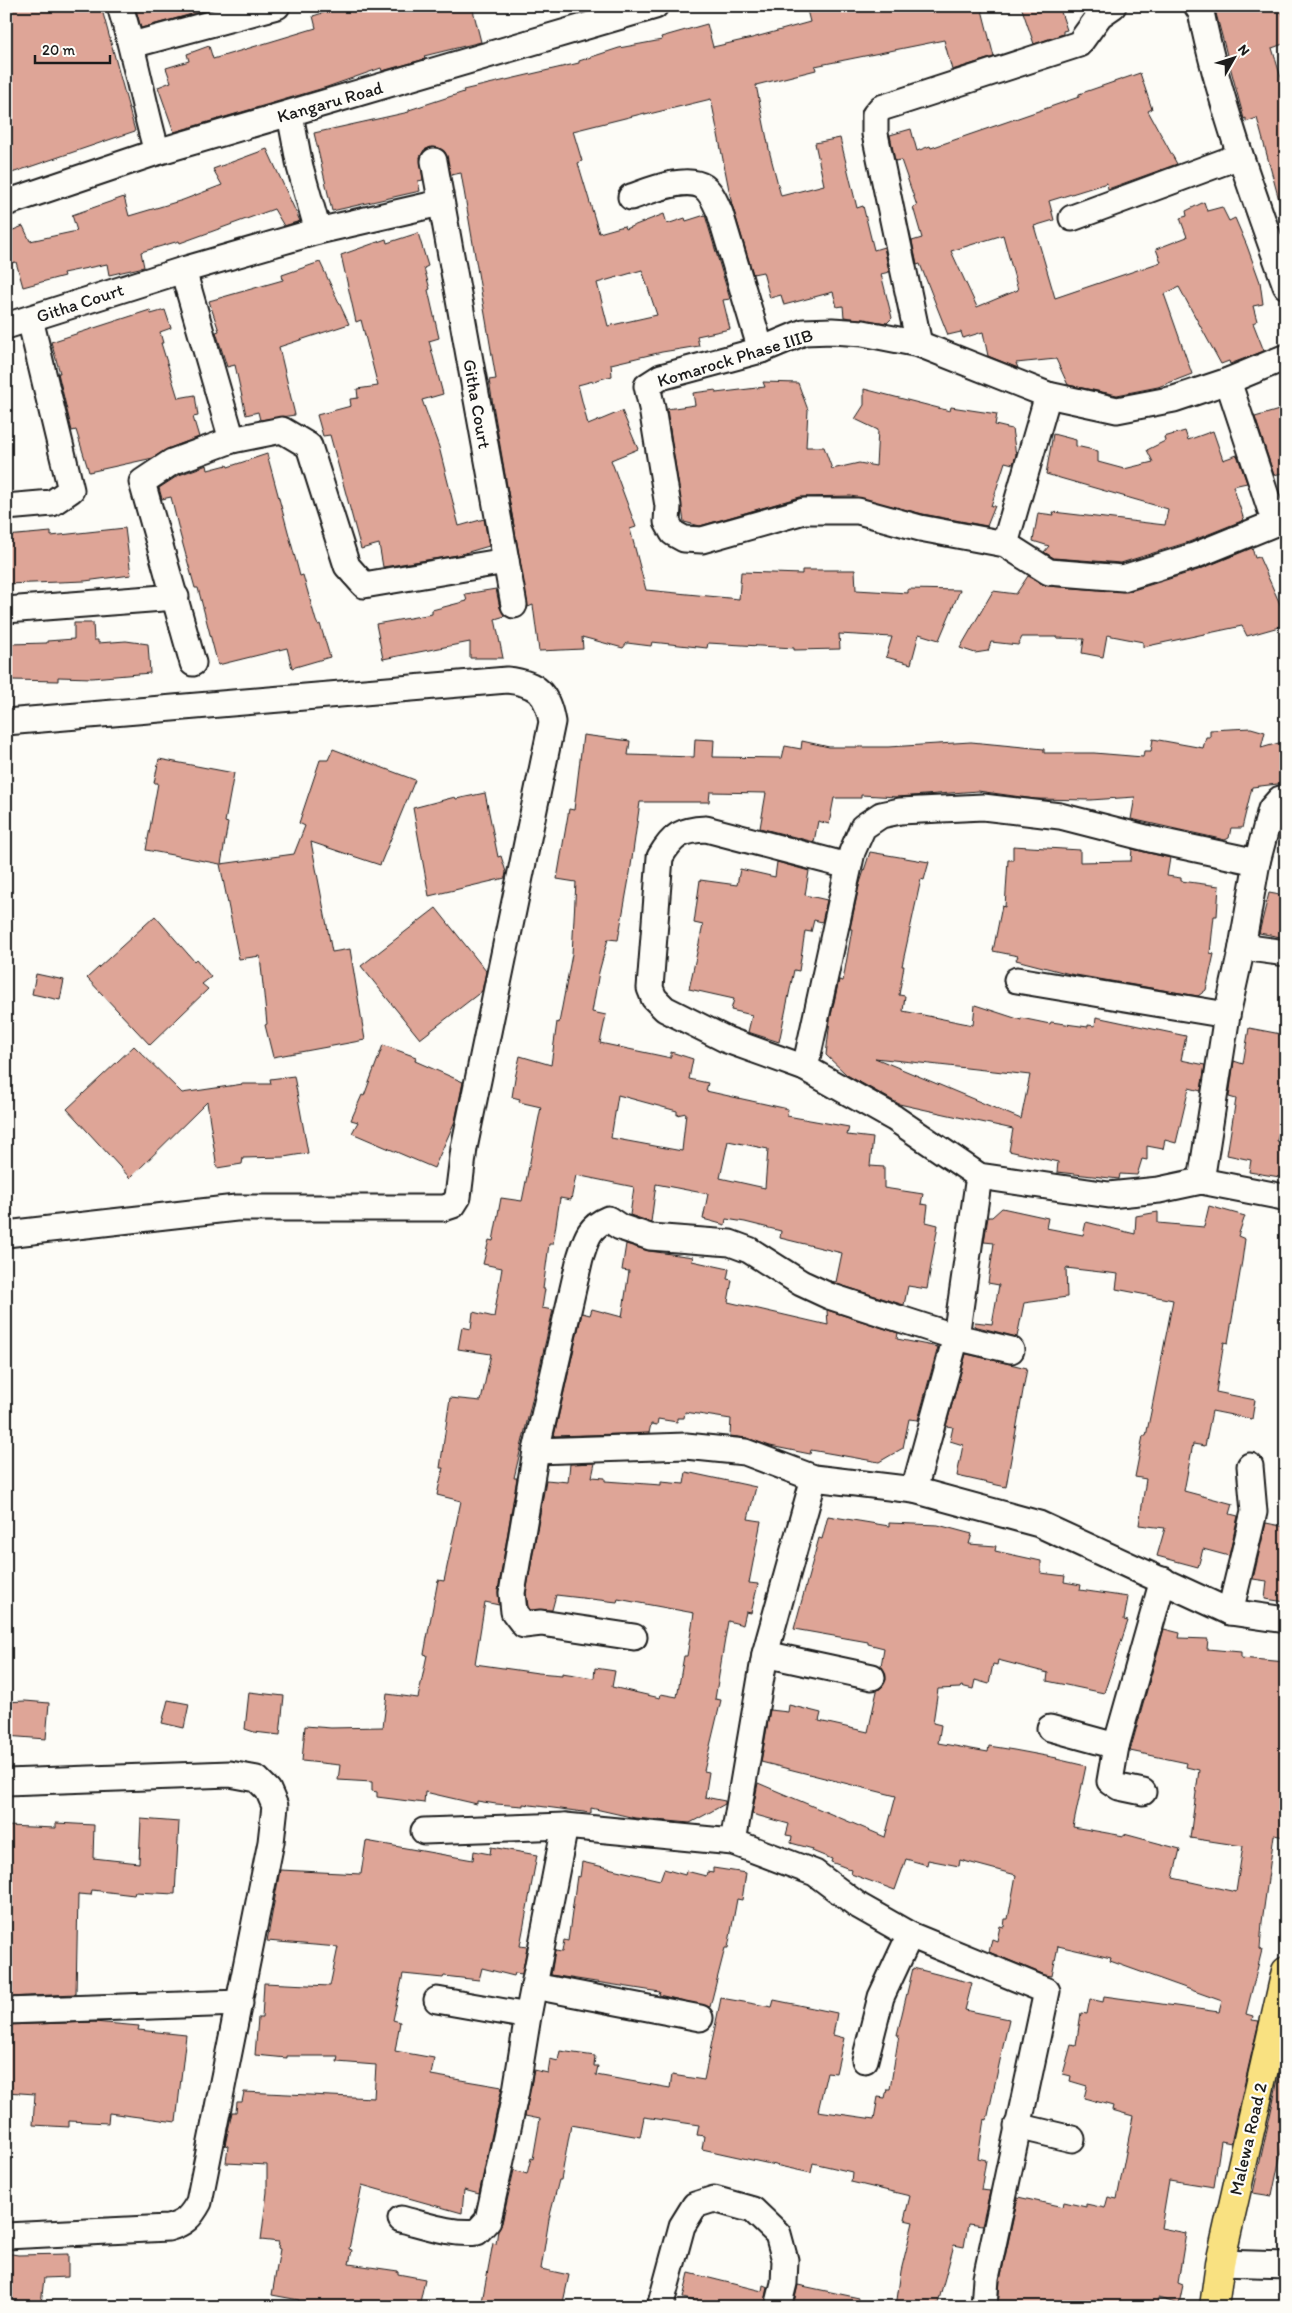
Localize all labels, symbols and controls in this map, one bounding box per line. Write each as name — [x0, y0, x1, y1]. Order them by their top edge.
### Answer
scale bar — [35, 32, 110, 64]
north arrow — [1210, 32, 1260, 82]
text: 20 m — [42, 41, 76, 59]
text: N — [1234, 41, 1253, 59]
street label: Kangaru Road — [275, 76, 385, 128]
street label: Githa Court — [34, 278, 127, 327]
street label: Komarock Phase IIIB — [655, 324, 815, 392]
street label: Githa Court — [458, 358, 496, 451]
street label: Malewa Road 2 — [1224, 2080, 1272, 2197]

